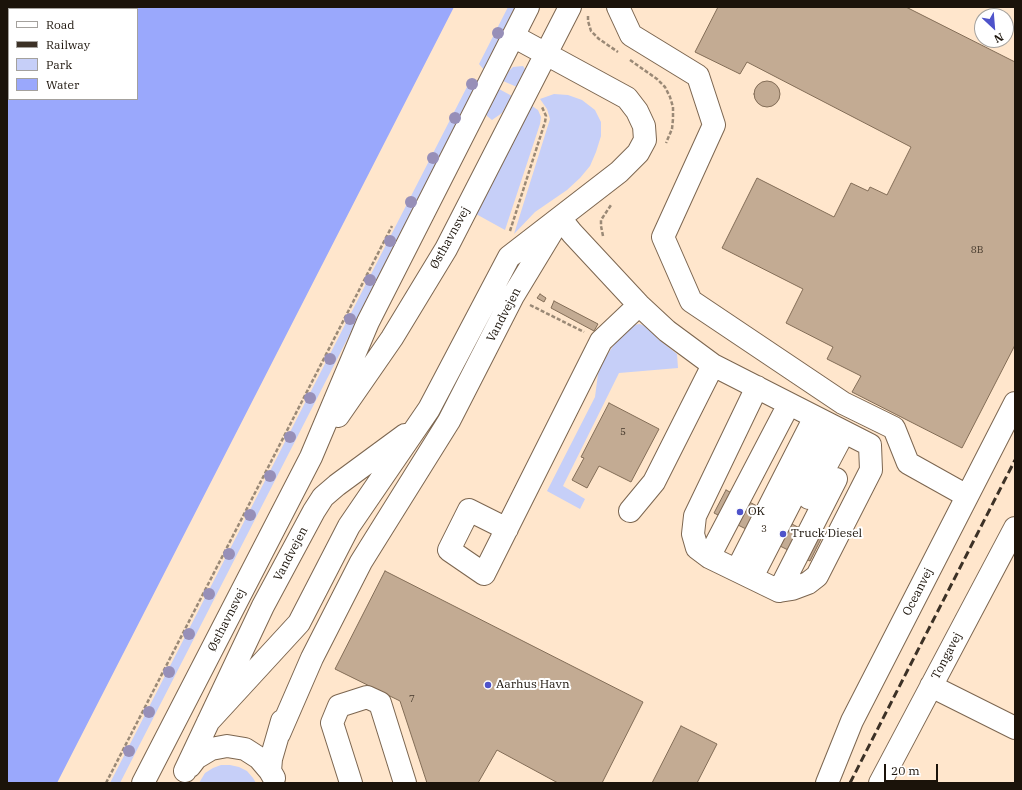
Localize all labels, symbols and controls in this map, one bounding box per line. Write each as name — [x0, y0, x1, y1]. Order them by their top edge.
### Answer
legend — [8, 8, 138, 100]
north arrow — [974, 8, 1014, 48]
text: Road — [46, 17, 75, 32]
text: N — [992, 30, 1006, 46]
text: Railway — [46, 37, 90, 52]
text: Park — [46, 57, 72, 72]
text: Water — [46, 77, 79, 92]
street label: Østhavnsvej — [427, 204, 473, 272]
house number: 8B — [971, 244, 983, 256]
street label: Vandvejen — [484, 286, 524, 344]
house number: 5 — [620, 426, 626, 438]
place label: OK — [748, 505, 765, 519]
marker: OK — [735, 507, 745, 517]
house number: 3 — [761, 523, 767, 535]
street label: Vandvejen — [271, 525, 311, 583]
place label: Truck Diesel — [791, 527, 862, 541]
marker: Truck Diesel — [778, 529, 788, 539]
street label: Oceanvej — [900, 566, 936, 618]
street label: Østhavnsvej — [205, 586, 249, 654]
street label: Tongavej — [929, 630, 965, 682]
place label: Aarhus Havn — [496, 678, 570, 692]
marker: Aarhus Havn — [483, 680, 493, 690]
house number: 7 — [409, 693, 415, 705]
scale bar — [886, 756, 940, 782]
text: 20 m — [891, 763, 920, 778]

